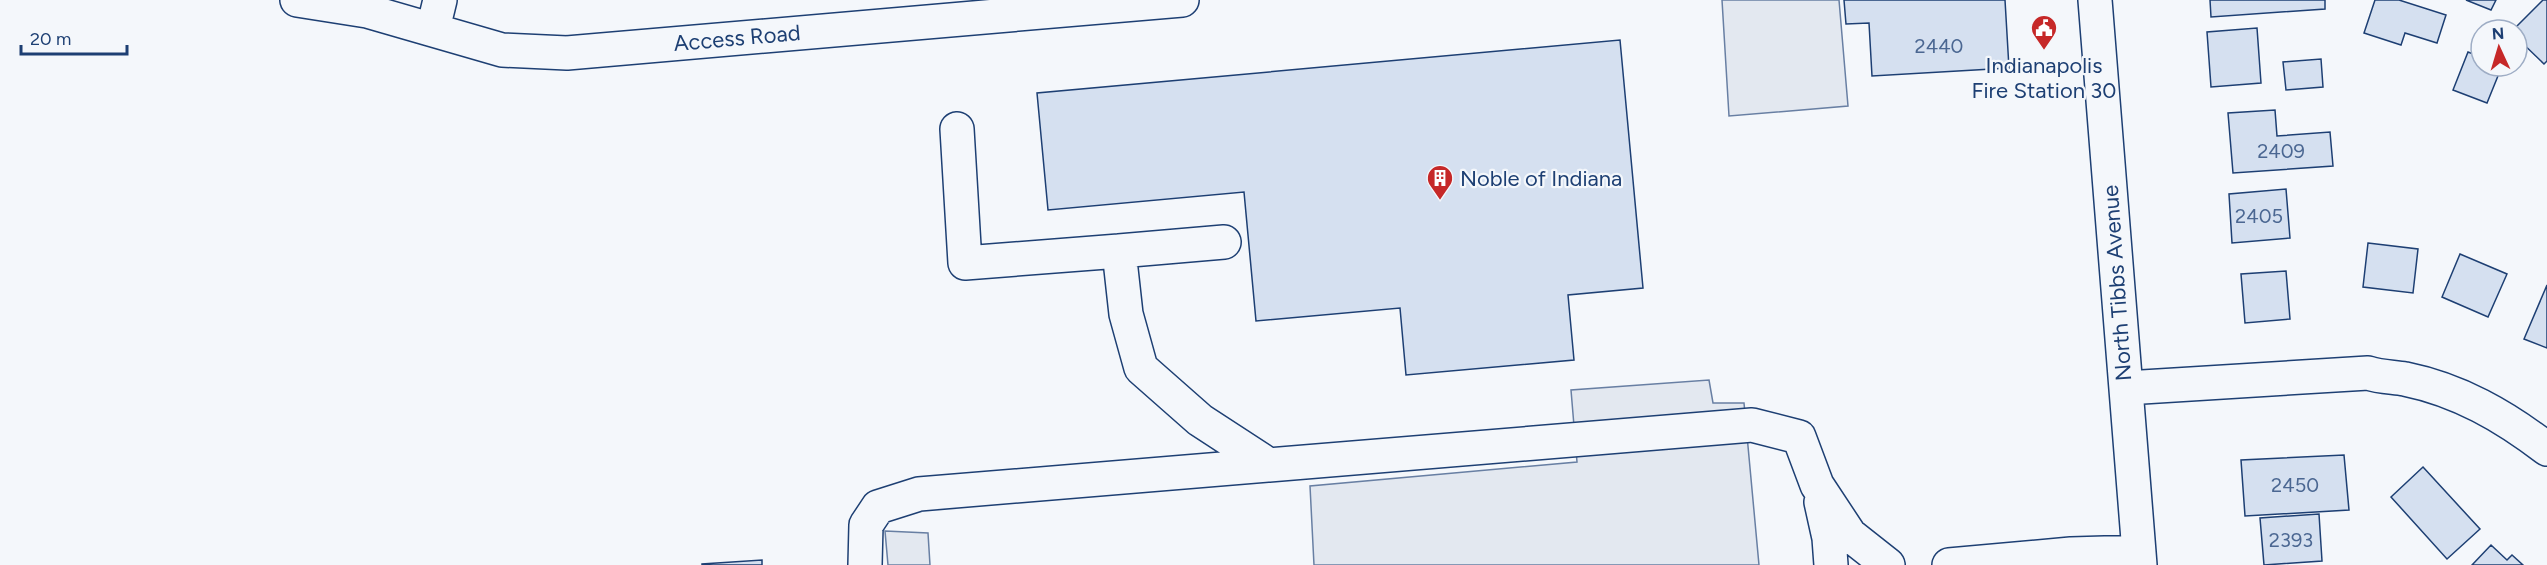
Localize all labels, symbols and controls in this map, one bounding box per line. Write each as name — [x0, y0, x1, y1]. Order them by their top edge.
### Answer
public building icon: Indianapolis Fire Station 30 — [2029, 13, 2059, 51]
scale bar — [21, 18, 128, 56]
north arrow — [2469, 18, 2529, 78]
street label: Access Road — [672, 19, 802, 57]
text: N — [2491, 24, 2505, 43]
text: 20 m — [30, 28, 71, 50]
house number: 2440 — [1915, 34, 1963, 58]
place label: Indianapolis Fire Station 30 — [1972, 52, 2116, 104]
house number: 2409 — [2257, 139, 2305, 163]
building icon: Noble of Indiana — [1425, 163, 1455, 201]
place label: Noble of Indiana — [1460, 165, 1622, 192]
street label: North Tibbs Avenue — [2097, 184, 2137, 382]
house number: 2405 — [2235, 204, 2283, 228]
house number: 2450 — [2271, 473, 2319, 497]
house number: 2393 — [2269, 528, 2313, 552]

